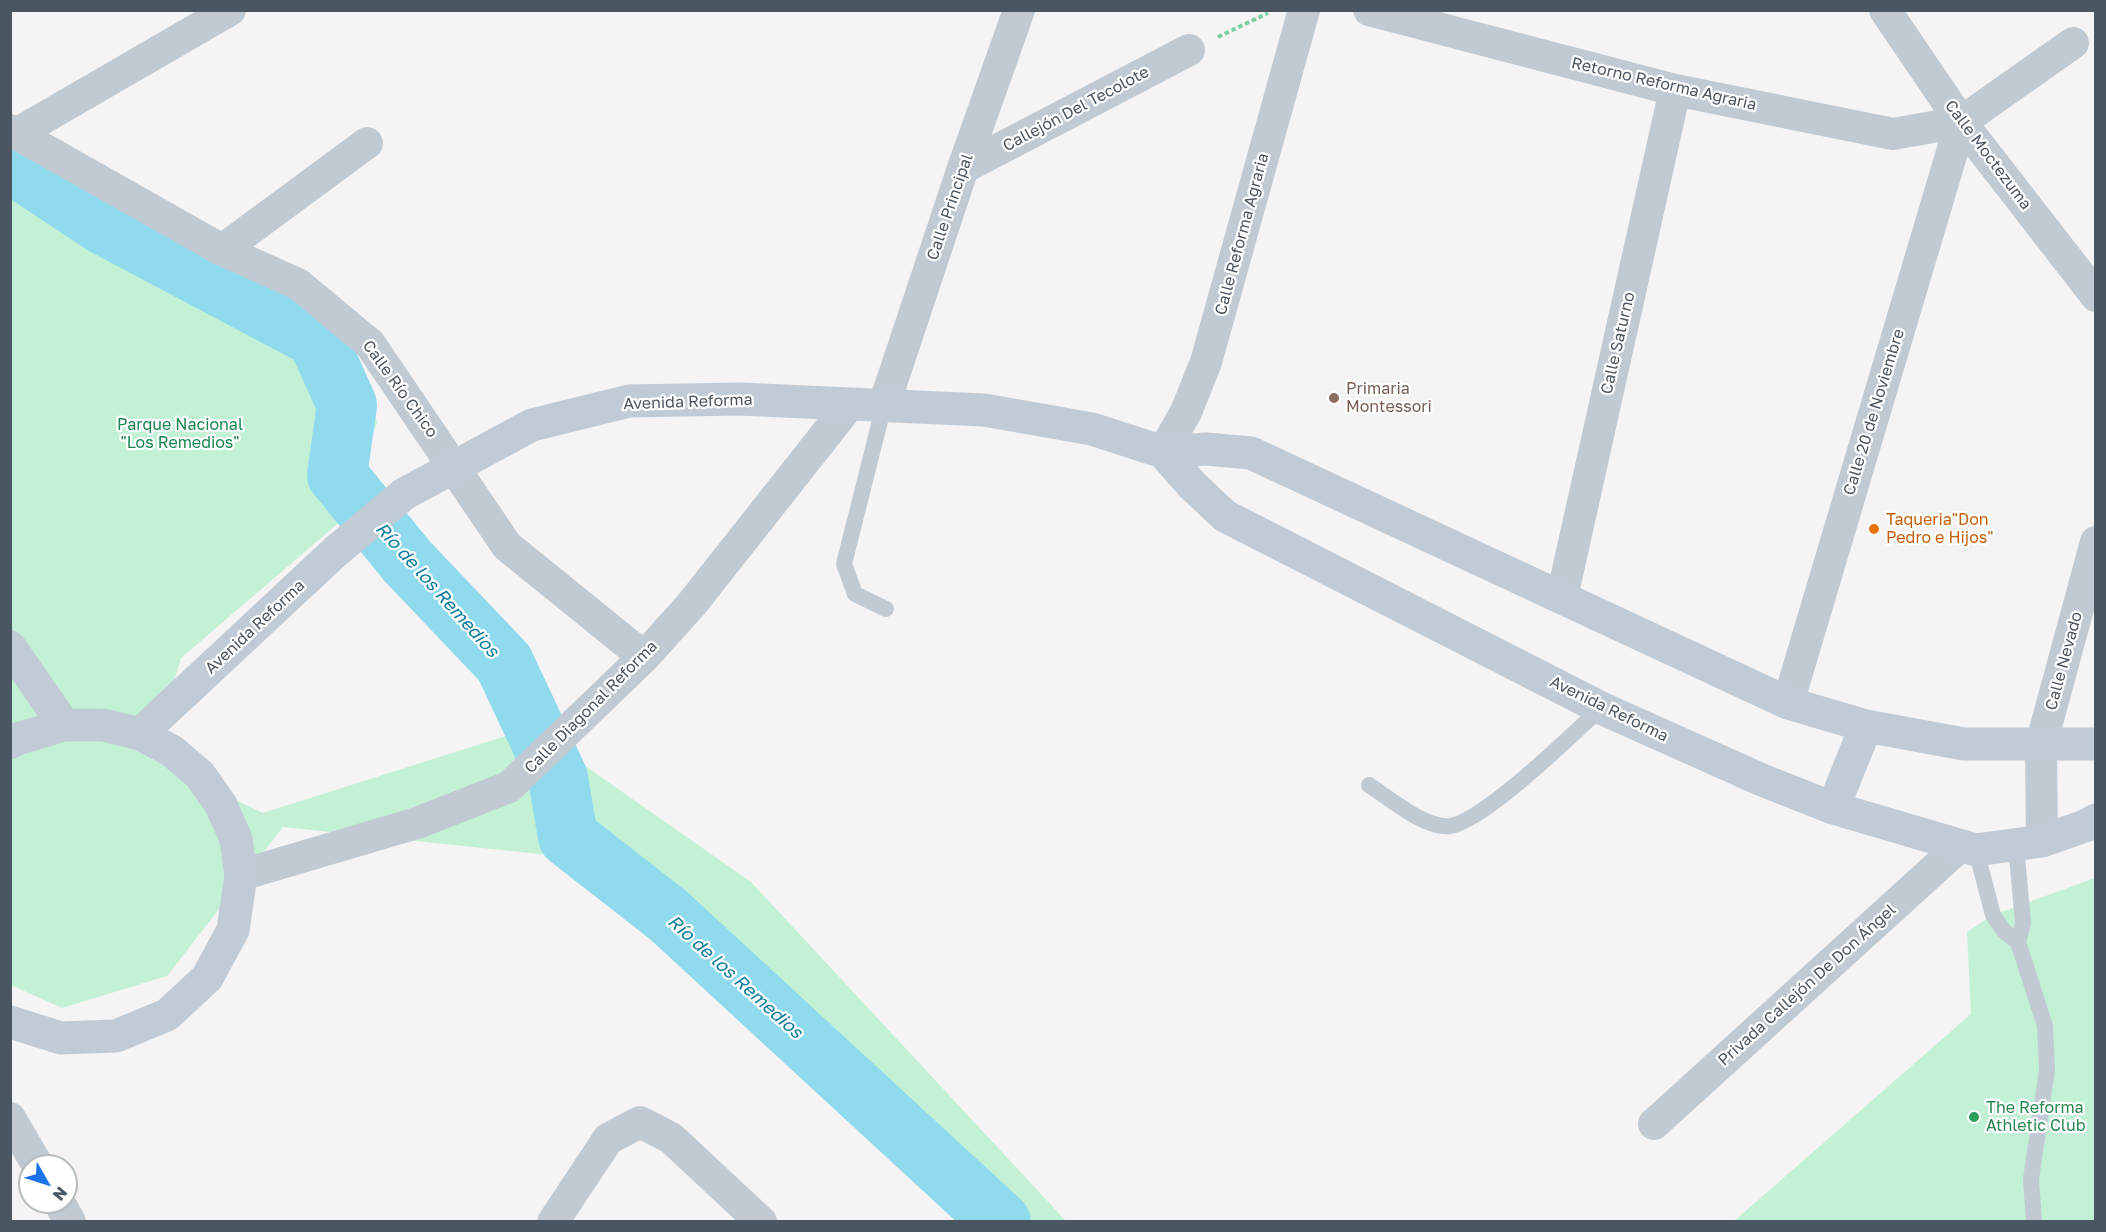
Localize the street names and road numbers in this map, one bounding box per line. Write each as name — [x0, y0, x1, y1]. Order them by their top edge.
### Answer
street label: Retorno Reforma Agraria — [1570, 53, 1758, 115]
street label: Callejón Del Tecolote — [1000, 62, 1152, 156]
street label: Calle Moctezuma — [1941, 96, 2035, 214]
street label: Calle Principal — [923, 151, 977, 263]
street label: Calle Reforma Agraria — [1211, 151, 1273, 317]
street label: Calle Saturno — [1597, 290, 1639, 396]
street label: Calle 20 de Noviembre — [1840, 327, 1908, 497]
street label: Calle Río Chico — [358, 337, 442, 441]
street label: Avenida Reforma — [623, 390, 753, 414]
street label: Avenida Reforma — [201, 576, 309, 678]
street label: Calle Nevado — [2042, 610, 2086, 712]
street label: Calle Diagonal Reforma — [521, 637, 661, 777]
street label: Avenida Reforma — [1547, 672, 1671, 746]
street label: Privada Callejón De Don Ángel — [1714, 900, 1900, 1070]

